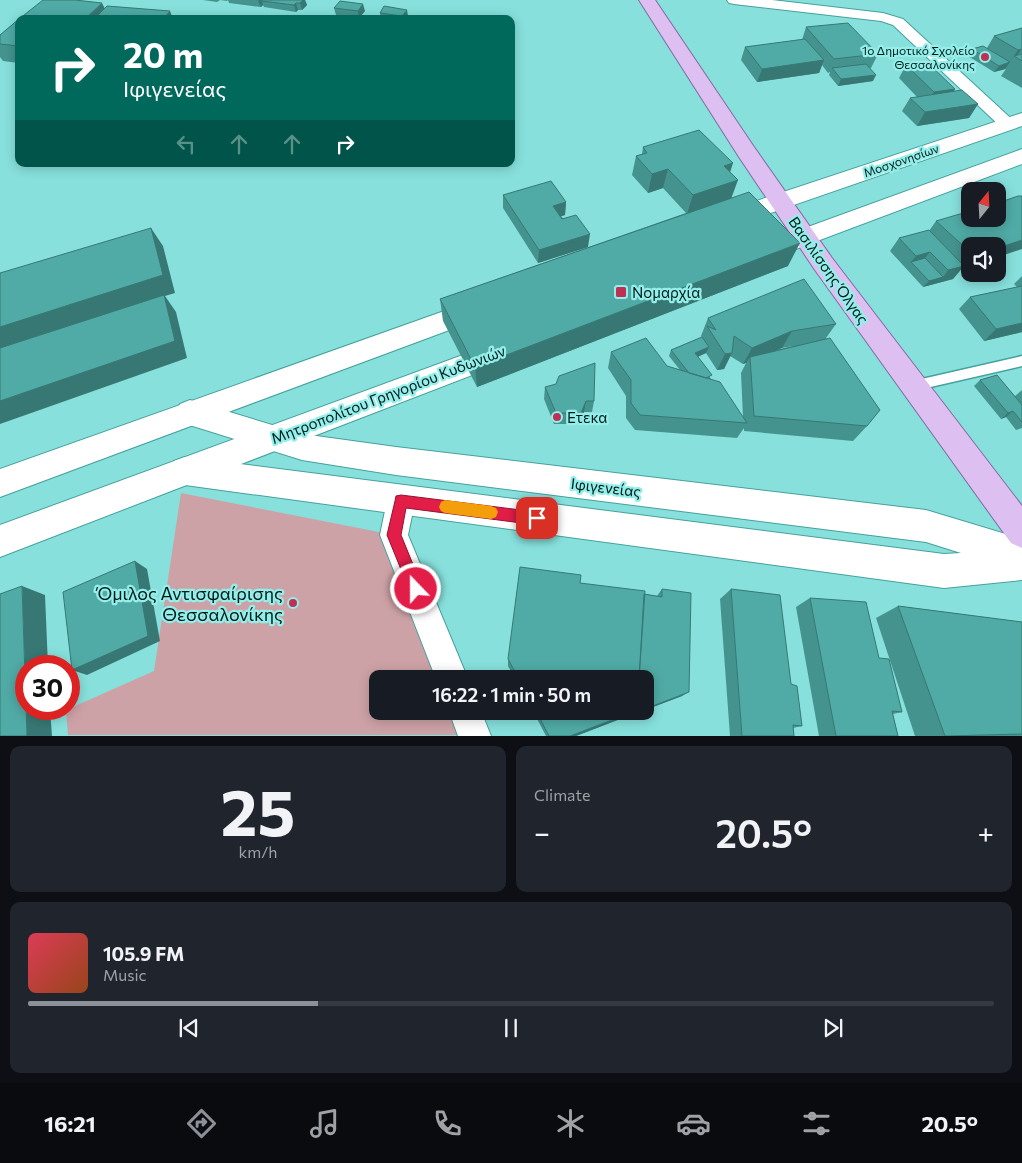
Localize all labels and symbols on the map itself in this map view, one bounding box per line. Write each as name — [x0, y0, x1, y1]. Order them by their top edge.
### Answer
place label: 1ο Δημοτικό Σχολείο Θεσσαλονίκης — [862, 43, 975, 71]
marker: 1ο Δημοτικό Σχολείο Θεσσαλονίκης — [979, 51, 991, 63]
street label: Μοσχονησίων — [862, 141, 940, 179]
north arrow — [961, 182, 1006, 228]
street label: Βασιλίσσης Όλγας — [785, 213, 873, 327]
place label: Νομαρχία — [632, 283, 700, 301]
marker: Νομαρχία — [614, 285, 628, 299]
street label: Μητροπολίτου Γρηγορίου Κυδωνιών — [268, 341, 508, 447]
place label: Ετεκα — [567, 408, 608, 426]
marker: Ετεκα — [551, 411, 563, 423]
street label: Ιφιγενείας — [570, 474, 642, 500]
pin — [516, 497, 558, 539]
position arrow — [389, 562, 441, 614]
place label: Όμιλος Αντισφαίρισης Θεσσαλονίκης — [95, 582, 283, 625]
marker: Όμιλος Αντισφαίρισης Θεσσαλονίκης — [287, 597, 299, 609]
speed limit sign: 30 — [15, 655, 80, 720]

